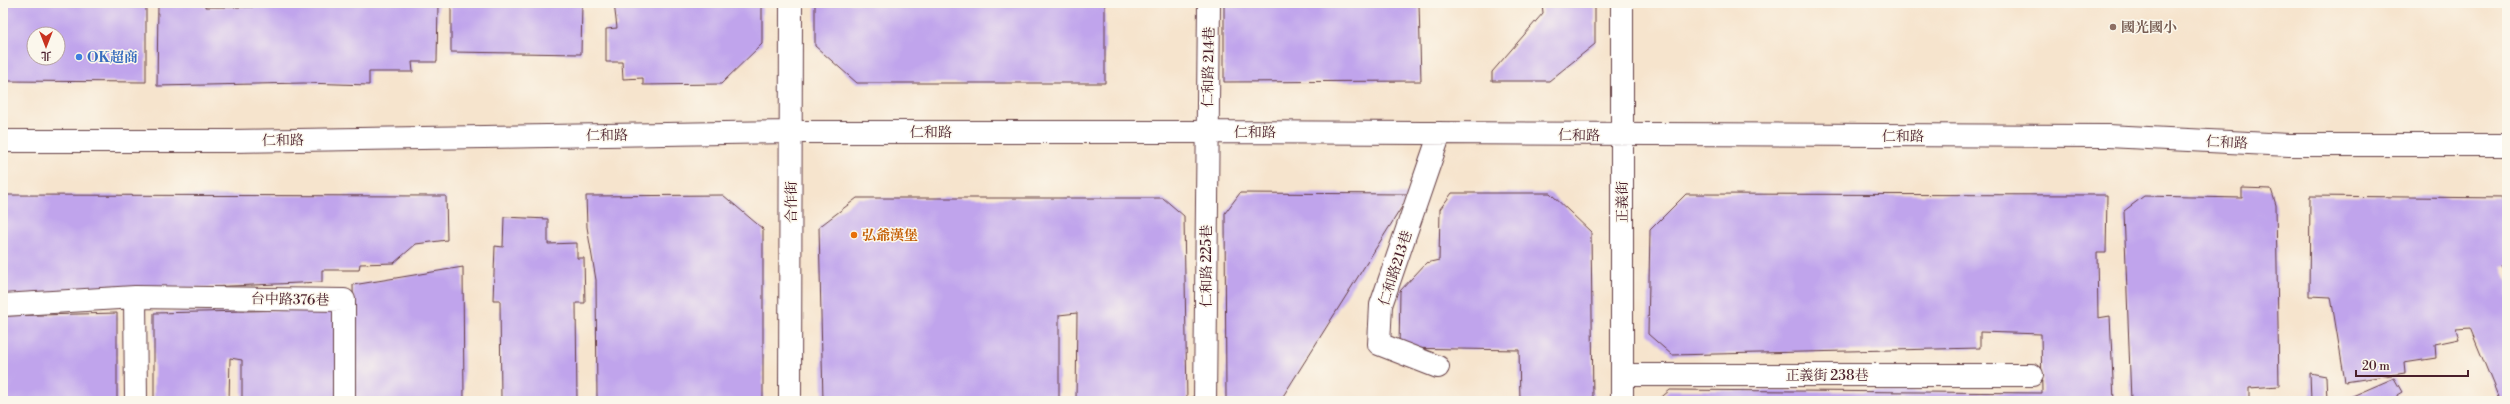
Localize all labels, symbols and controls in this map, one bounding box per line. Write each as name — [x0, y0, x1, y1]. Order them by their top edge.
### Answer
place label: 國光國小 — [2121, 19, 2177, 37]
marker: 國光國小 — [2108, 22, 2118, 32]
north arrow — [26, 26, 66, 66]
street label: 仁和路 214巷 — [1199, 26, 1219, 108]
text: 北 — [41, 48, 52, 62]
place label: OK超商 — [87, 49, 138, 67]
marker: OK超商 — [74, 52, 84, 62]
street label: 仁和路 — [910, 124, 952, 142]
street label: 仁和路 — [1234, 124, 1276, 142]
street label: 仁和路 — [586, 127, 628, 145]
street label: 仁和路 — [1558, 127, 1600, 145]
street label: 仁和路 — [1882, 128, 1924, 146]
street label: 仁和路 — [262, 132, 304, 150]
street label: 仁和路 — [2206, 133, 2248, 153]
street label: 合作街 — [783, 181, 801, 223]
street label: 正義街 — [1614, 181, 1632, 223]
street label: 仁和路 225巷 — [1198, 225, 1216, 307]
place label: 弘爺漢堡 — [862, 227, 918, 245]
street label: 仁和路213巷 — [1375, 228, 1417, 308]
marker: 弘爺漢堡 — [849, 230, 859, 240]
street label: 台中路376巷 — [251, 290, 329, 310]
scale bar — [2356, 352, 2468, 378]
text: 20 m — [2362, 359, 2390, 374]
street label: 正義街 238巷 — [1785, 367, 1869, 385]

